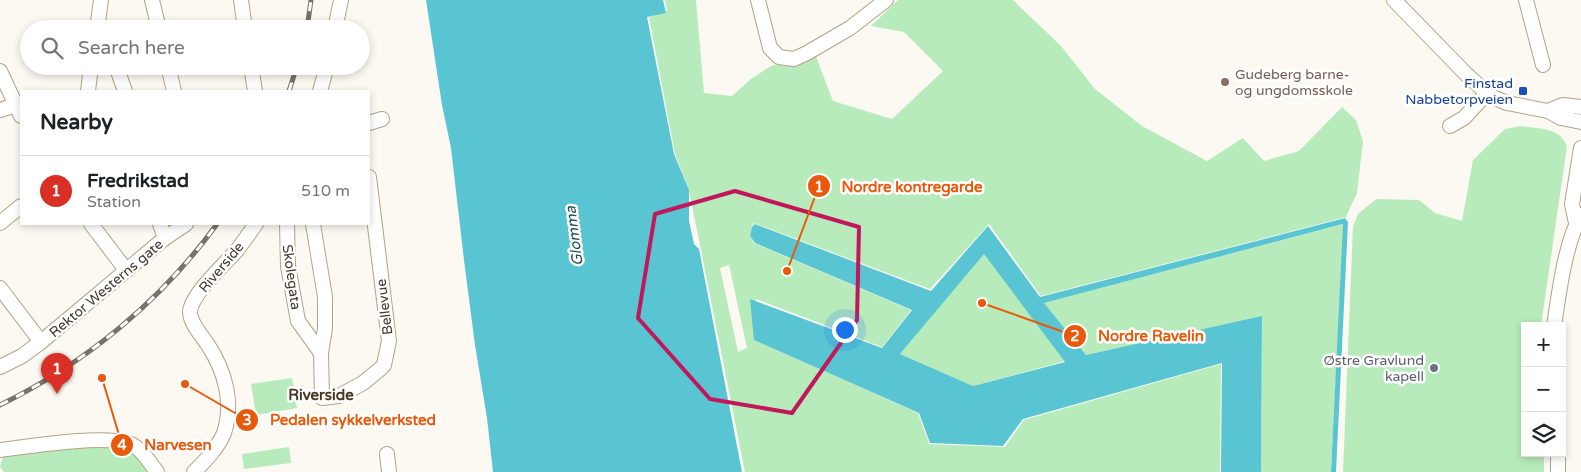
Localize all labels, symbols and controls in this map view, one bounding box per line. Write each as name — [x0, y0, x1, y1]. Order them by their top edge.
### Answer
search box — [20, 20, 370, 75]
icon: search — [38, 34, 66, 62]
text: Search here — [78, 37, 185, 59]
place label: Gudeberg barne- og ungdomsskole — [1235, 66, 1353, 99]
place label: Finstad Nabbetorpveien — [1405, 75, 1513, 108]
marker: Gudeberg barne- og ungdomsskole — [1219, 76, 1231, 88]
marker: Finstad Nabbetorpveien — [1517, 85, 1529, 97]
text: Nearby — [40, 110, 113, 135]
text: Fredrikstad — [87, 170, 189, 192]
callout: Nordre kontregarde — [806, 171, 992, 201]
text: 1 — [814, 178, 824, 196]
text: Nordre kontregarde — [841, 178, 983, 197]
text: 1 — [51, 181, 61, 201]
text: 510 m — [301, 181, 350, 201]
text: Station — [87, 192, 141, 212]
water label: Glomma — [561, 204, 587, 267]
street label: Rektor Westerns gate — [46, 236, 167, 341]
street label: Riverside — [195, 238, 248, 296]
street label: Skolegata — [279, 243, 304, 311]
street label: Bellevue — [373, 278, 396, 336]
your location — [832, 317, 858, 343]
callout: Nordre Ravelin — [1063, 321, 1214, 351]
map controls — [1521, 322, 1566, 457]
button: + — [1521, 322, 1566, 367]
text: 2 — [1070, 327, 1080, 345]
text: Nordre Ravelin — [1098, 327, 1204, 345]
place label: Østre Gravlund kapell — [1323, 352, 1424, 385]
pin: 1 — [41, 353, 73, 394]
marker: Østre Gravlund kapell — [1428, 362, 1440, 374]
button: − — [1521, 367, 1566, 412]
district label: Riverside — [288, 386, 354, 404]
callout: Pedalen sykkelverksted — [235, 405, 446, 435]
text: 3 — [242, 411, 252, 429]
text: Pedalen sykkelverksted — [270, 411, 436, 430]
button: layers — [1521, 412, 1566, 457]
callout: Narvesen — [109, 430, 222, 460]
text: 4 — [117, 436, 127, 454]
text: Narvesen — [144, 436, 212, 454]

